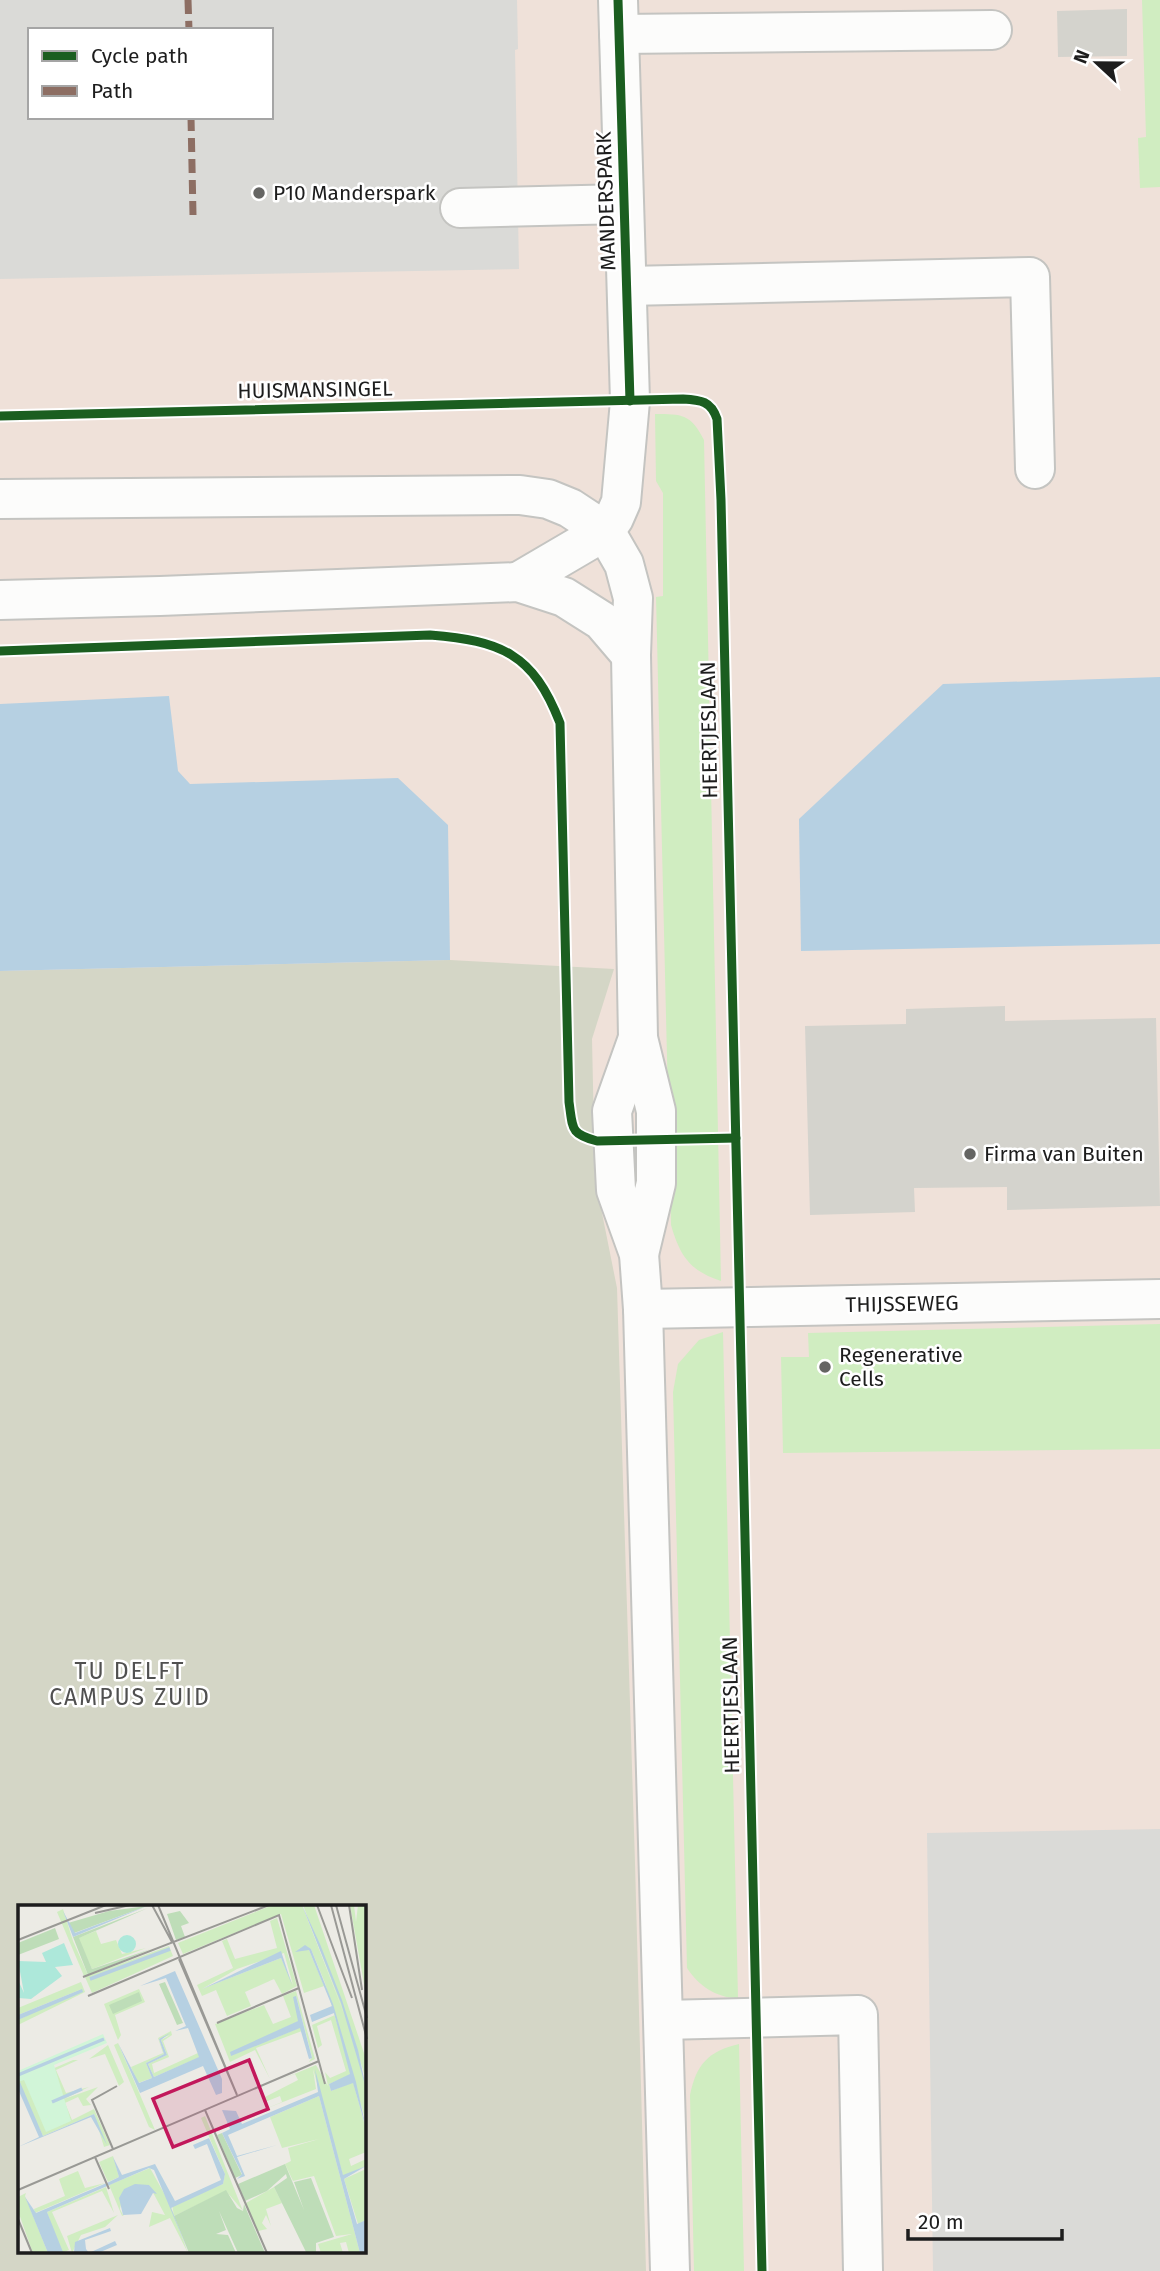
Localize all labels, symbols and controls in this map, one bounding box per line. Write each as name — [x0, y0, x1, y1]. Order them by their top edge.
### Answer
legend — [28, 28, 273, 119]
north arrow — [1062, 28, 1132, 98]
text: Cycle path — [91, 43, 189, 69]
text: N — [1069, 47, 1095, 67]
text: Path — [91, 78, 133, 104]
street label: MANDERSPARK — [591, 130, 621, 271]
place label: P10 Manderspark — [273, 180, 436, 206]
marker: P10 Manderspark — [251, 185, 267, 201]
street label: HUISMANSINGEL — [237, 376, 393, 404]
street label: HEERTJESLAAN — [695, 661, 723, 799]
place label: Firma van Buiten — [984, 1141, 1144, 1167]
marker: Firma van Buiten — [962, 1146, 978, 1162]
street label: THIJSSEWEG — [845, 1290, 959, 1318]
place label: Regenerative Cells — [839, 1342, 963, 1392]
marker: Regenerative Cells — [817, 1359, 833, 1375]
street label: HEERTJESLAAN — [717, 1636, 745, 1774]
district label: TU DELFT CAMPUS ZUID — [49, 1657, 211, 1711]
inset map — [18, 1905, 366, 2254]
scale bar — [908, 2198, 1062, 2242]
text: 20 m — [918, 2209, 964, 2235]

